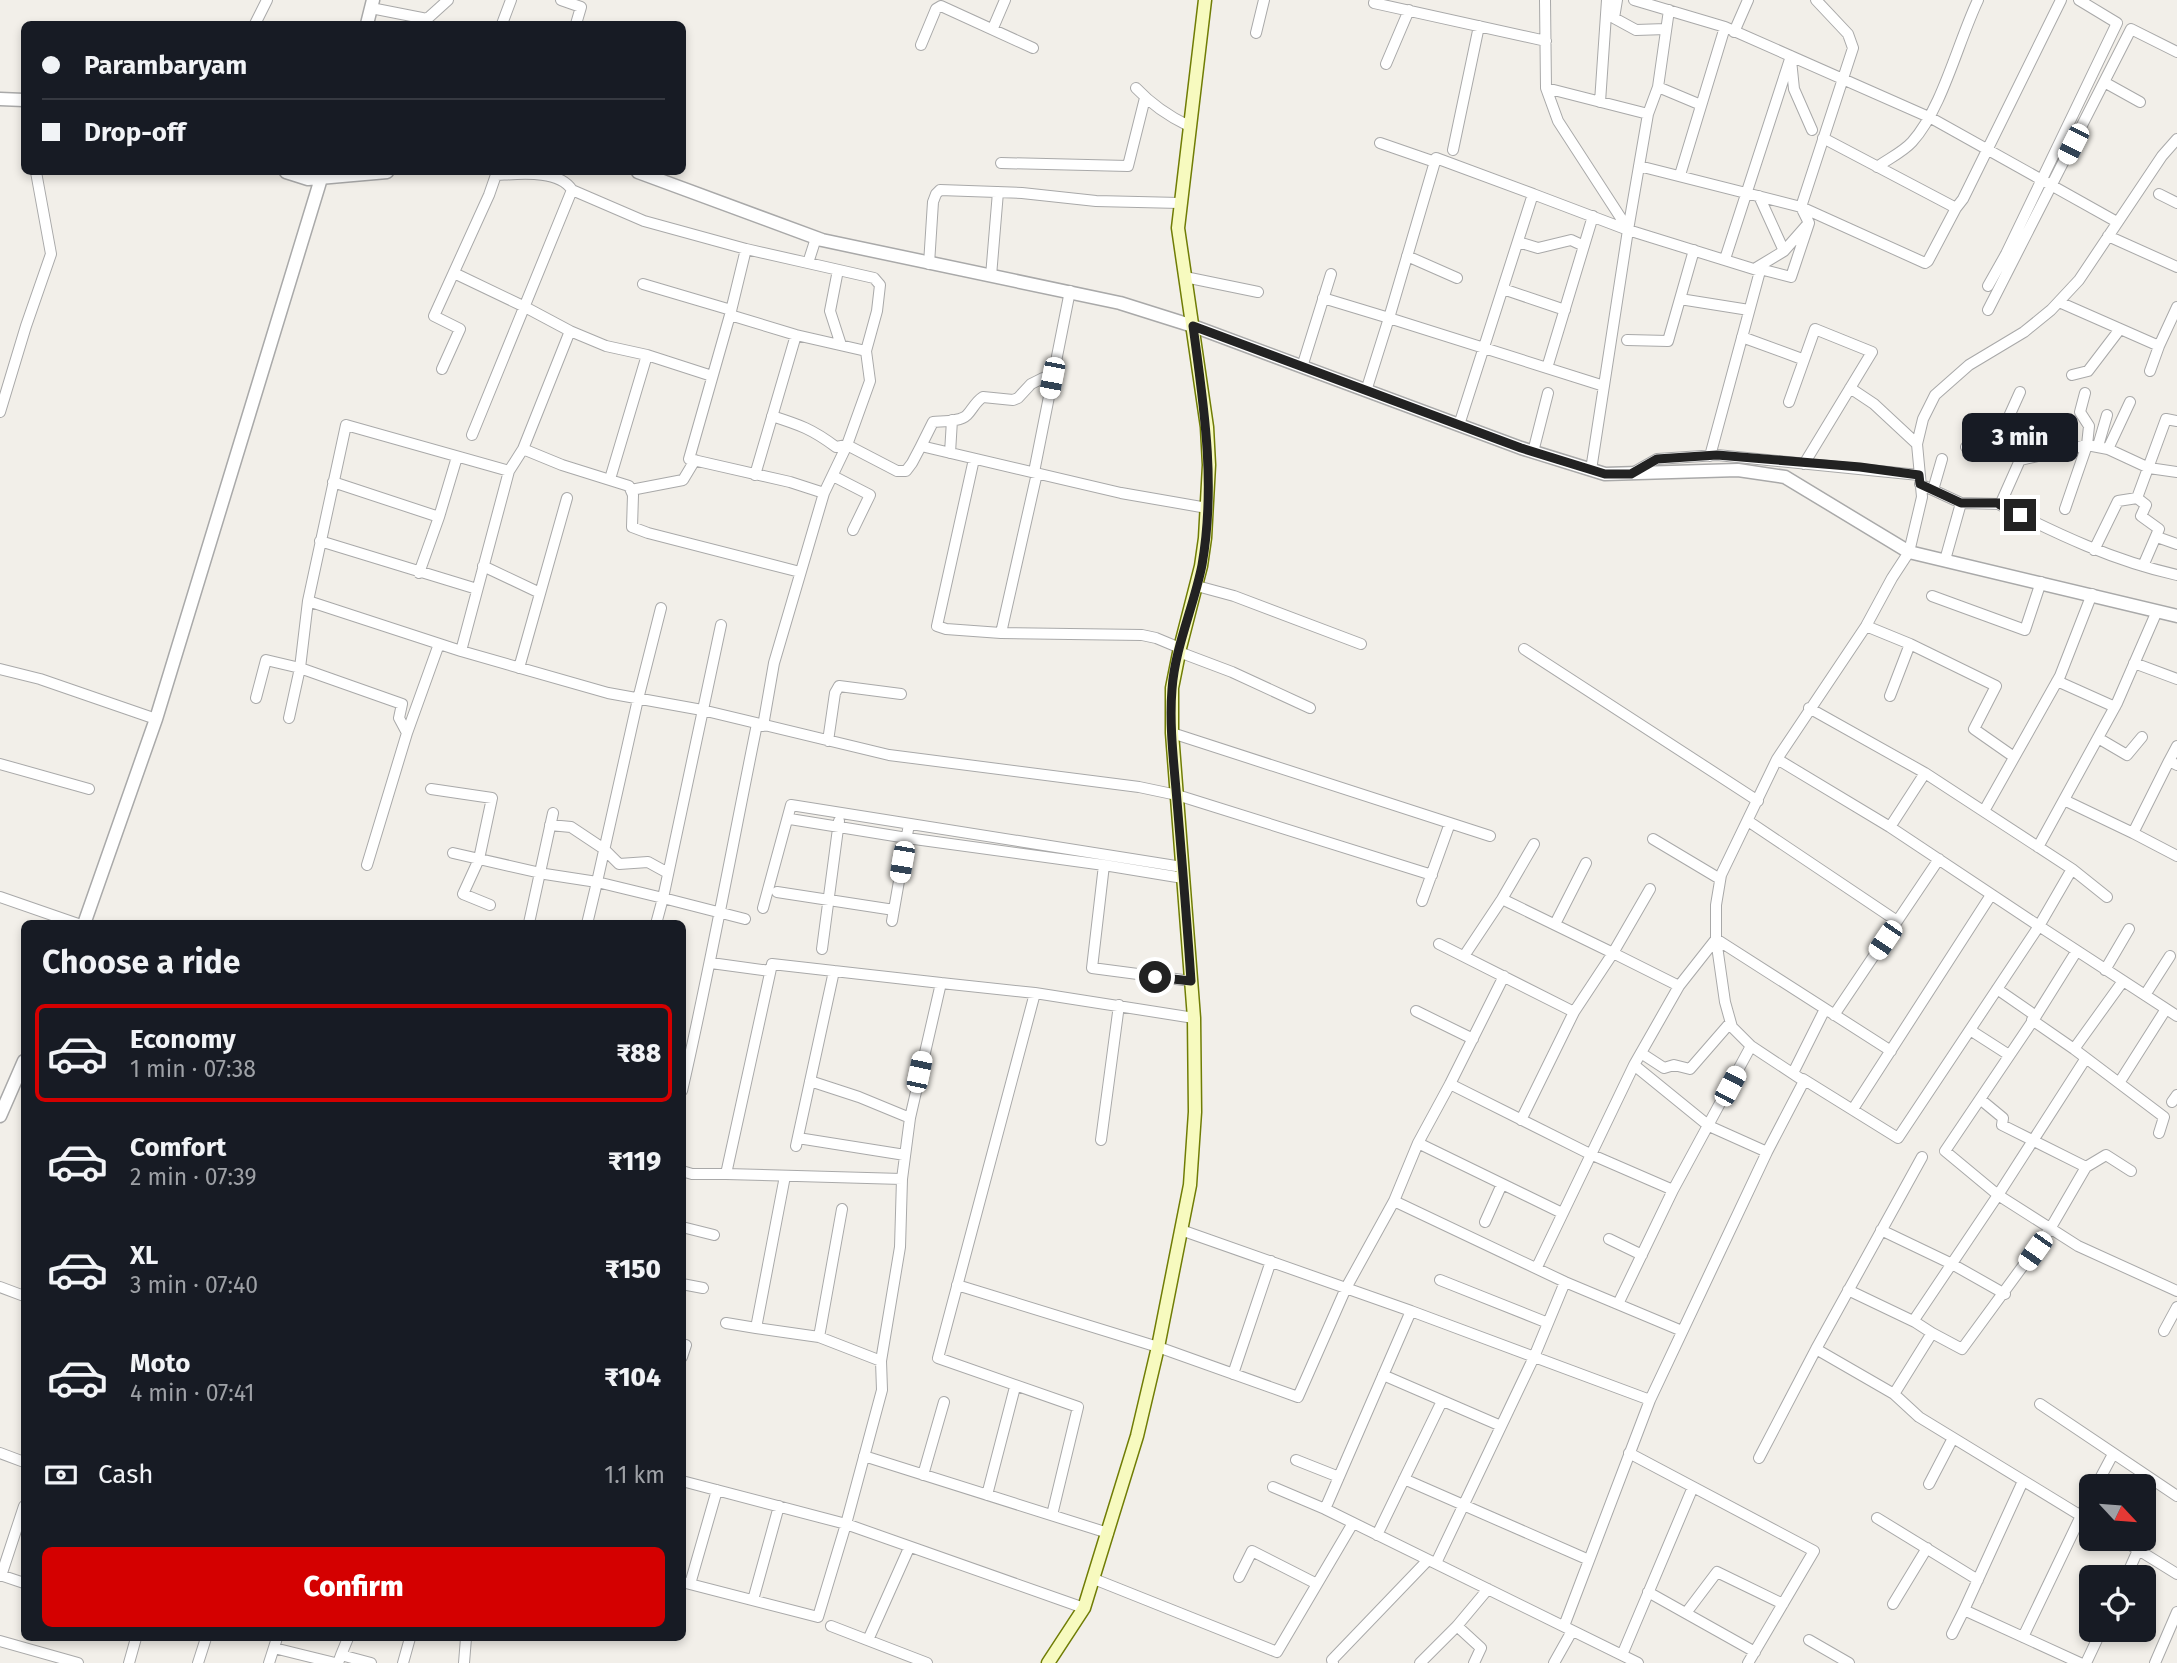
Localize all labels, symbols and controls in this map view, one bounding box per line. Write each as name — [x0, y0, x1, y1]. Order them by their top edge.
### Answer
text: Parambaryam — [84, 50, 247, 81]
text: Drop-off — [84, 117, 186, 148]
car — [2055, 121, 2092, 167]
car — [1038, 355, 1067, 401]
callout: 3 min — [1962, 414, 2078, 462]
text: 3 min — [1992, 423, 2048, 451]
route end — [2004, 499, 2036, 531]
car — [889, 839, 916, 885]
car — [1865, 917, 1906, 963]
text: Choose a ride — [42, 943, 240, 981]
route start — [1139, 961, 1171, 993]
icon: car — [46, 1022, 109, 1085]
text: Economy — [130, 1024, 236, 1055]
text: ₹88 — [616, 1038, 661, 1069]
car — [905, 1049, 934, 1095]
text: 1 min · 07:38 — [130, 1055, 256, 1083]
car — [1711, 1063, 1750, 1109]
icon: car — [46, 1130, 109, 1193]
text: Comfort — [130, 1132, 226, 1163]
text: ₹119 — [608, 1146, 661, 1177]
text: 2 min · 07:39 — [130, 1163, 256, 1191]
car — [2015, 1228, 2056, 1274]
icon: car — [46, 1238, 109, 1301]
text: XL — [130, 1240, 158, 1271]
text: ₹150 — [605, 1254, 661, 1285]
text: 3 min · 07:40 — [130, 1271, 258, 1299]
icon: car — [46, 1346, 109, 1409]
text: Moto — [130, 1348, 190, 1379]
text: ₹104 — [604, 1362, 661, 1393]
text: 4 min · 07:41 — [130, 1379, 255, 1407]
icon: cash — [42, 1456, 80, 1494]
text: Cash — [98, 1459, 154, 1490]
text: 1.1 km — [604, 1461, 665, 1489]
north arrow — [2079, 1474, 2156, 1550]
map controls — [2079, 1474, 2156, 1642]
button: Confirm — [42, 1547, 665, 1627]
button: locate — [2079, 1565, 2156, 1642]

